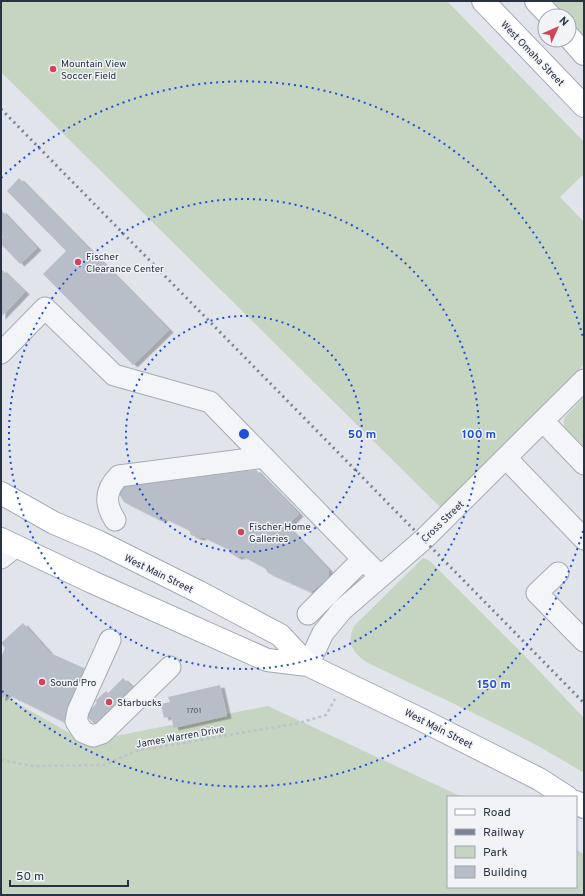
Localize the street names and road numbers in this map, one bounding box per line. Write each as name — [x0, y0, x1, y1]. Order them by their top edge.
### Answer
street label: West Omaha Street — [497, 19, 567, 90]
street label: Cross Street — [419, 498, 467, 546]
street label: West Main Street — [122, 552, 195, 597]
street label: West Main Street — [402, 706, 475, 752]
street label: James Warren Drive — [135, 723, 226, 752]

